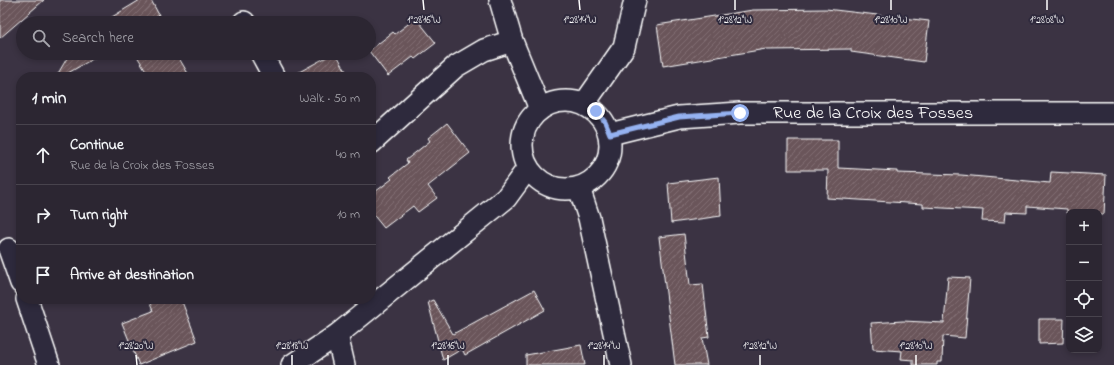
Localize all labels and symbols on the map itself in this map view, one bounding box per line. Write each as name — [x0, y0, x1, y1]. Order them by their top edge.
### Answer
text: 1°28'16"W — [407, 13, 441, 28]
text: 1°28'14"W — [563, 13, 597, 28]
text: 1°28'12"W — [718, 13, 752, 28]
text: 1°28'10"W — [874, 13, 908, 28]
text: 1°28'08"W — [1030, 13, 1064, 28]
street label: Rue de la Croix des Fosses — [773, 101, 973, 127]
route end — [587, 102, 605, 120]
route start — [731, 104, 749, 122]
text: 1°28'20"W — [118, 339, 154, 354]
text: 1°28'18"W — [276, 339, 309, 354]
text: 1°28'16"W — [431, 339, 465, 354]
text: 1°28'14"W — [587, 339, 621, 354]
text: 1°28'12"W — [743, 339, 777, 354]
text: 1°28'10"W — [899, 339, 933, 354]

